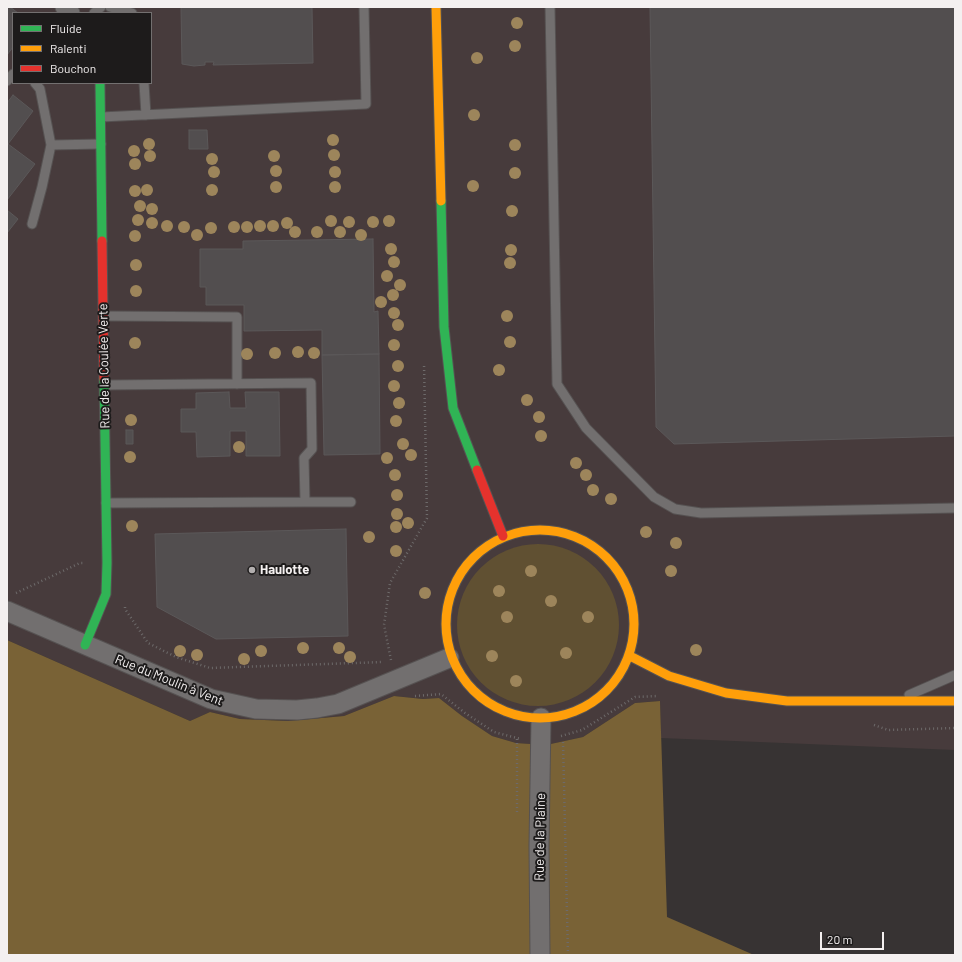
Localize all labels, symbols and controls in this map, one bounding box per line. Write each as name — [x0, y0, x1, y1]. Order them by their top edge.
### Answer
legend — [12, 12, 152, 84]
text: Fluide — [50, 21, 82, 35]
text: Ralenti — [50, 41, 87, 55]
text: Bouchon — [50, 61, 96, 75]
street label: Rue de la Coulée Verte — [95, 303, 113, 429]
place label: Haulotte — [260, 562, 309, 578]
marker: Haulotte — [247, 565, 257, 575]
street label: Rue du Moulin à Vent — [113, 651, 225, 709]
street label: Rue de la Plaine — [531, 793, 549, 881]
scale bar — [822, 924, 886, 950]
text: 20 m — [827, 932, 853, 946]

